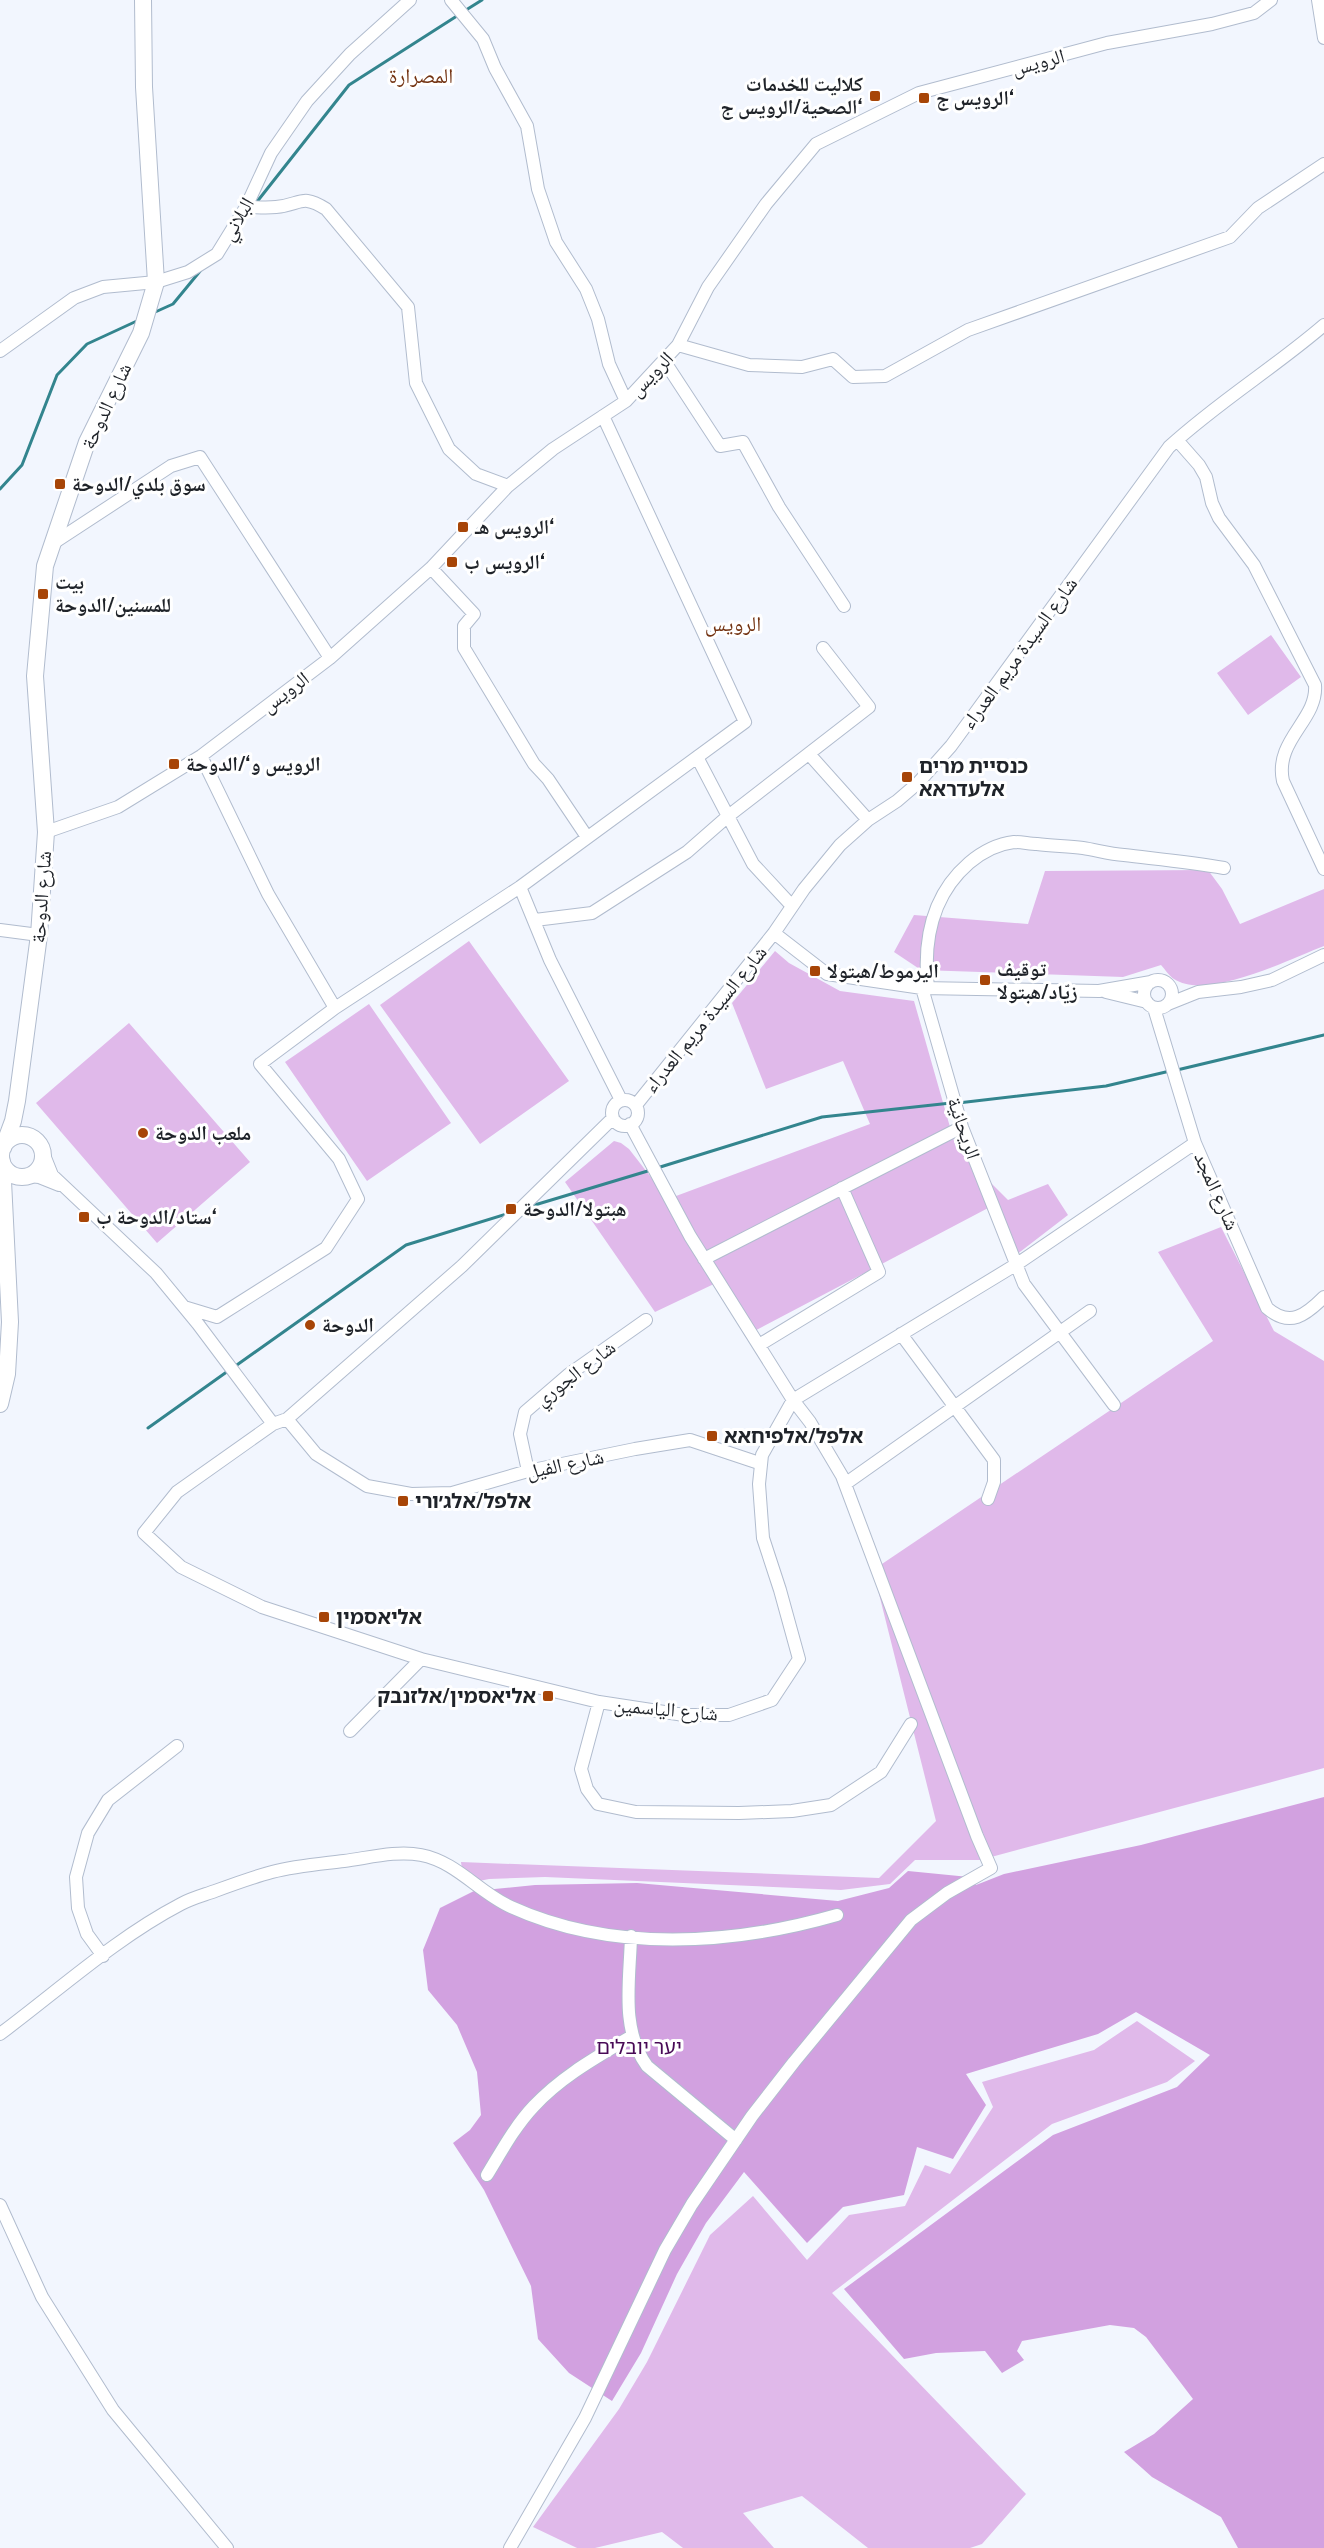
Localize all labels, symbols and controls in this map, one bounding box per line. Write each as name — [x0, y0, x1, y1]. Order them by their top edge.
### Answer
street label: الرويس — [1009, 43, 1067, 81]
district label: المصرارة — [389, 63, 453, 88]
place label: كلاليت للخدمات الصحية/الرويس ج‘ — [720, 72, 863, 120]
place label: الرويس ج‘ — [936, 86, 1014, 111]
marker: كلاليت للخدمات الصحية/الرويس ج‘ — [868, 89, 882, 103]
marker: الرويس ج‘ — [917, 91, 931, 105]
street label: البلاني — [215, 193, 262, 247]
street label: الرويس — [624, 346, 678, 402]
street label: شارع الدوحة — [76, 359, 137, 453]
place label: سوق بلدي/الدوحة — [72, 472, 206, 500]
marker: سوق بلدي/الدوحة — [53, 477, 67, 491]
place label: الرويس هـ‘ — [474, 515, 555, 540]
marker: الرويس هـ‘ — [456, 520, 470, 534]
place label: الرويس ب‘ — [464, 550, 545, 575]
marker: الرويس ب‘ — [445, 555, 459, 569]
place label: بيت للمسنين/الدوحة — [55, 570, 171, 618]
street label: شارع السيدة مريم العدراء — [956, 572, 1084, 735]
marker: بيت للمسنين/الدوحة — [36, 587, 50, 601]
district label: الرويس — [705, 611, 761, 637]
street label: الرويس — [256, 666, 314, 718]
place label: الرويس و‘/الدوحة — [186, 752, 321, 777]
place label: כנסיית מרים אלעדראא — [919, 754, 1028, 801]
marker: الرويس و‘/الدوحة — [167, 757, 181, 771]
marker: כנסיית מרים אלעדראא — [900, 770, 914, 784]
street label: شارع الدوحة — [26, 850, 57, 944]
street label: شارع السيدة مريم العدراء — [638, 941, 773, 1099]
place label: توقيف زيّاد/هبتولا — [997, 957, 1078, 1004]
place label: اليرموط/هبتولا — [827, 959, 939, 983]
marker: اليرموط/هبتولا — [808, 964, 822, 978]
marker: توقيف زيّاد/هبتولا — [978, 973, 992, 987]
street label: الريحانية — [942, 1094, 986, 1162]
place label: ملعب الدوحة — [155, 1121, 251, 1145]
marker: ملعب الدوحة — [136, 1126, 150, 1140]
street label: شارع المجد — [1188, 1148, 1245, 1234]
place label: هبتولا/الدوحة — [523, 1197, 627, 1221]
marker: هبتولا/الدوحة — [504, 1202, 518, 1216]
place label: ستاد/الدوحة ب‘ — [96, 1205, 217, 1229]
marker: ستاد/الدوحة ب‘ — [77, 1210, 91, 1224]
place label: الدوحة — [322, 1313, 374, 1337]
marker: الدوحة — [303, 1318, 317, 1332]
street label: شارع الجوري — [530, 1335, 622, 1414]
place label: אלפל/אלפיחאא — [724, 1424, 863, 1448]
marker: אלפל/אלפיחאא — [705, 1429, 719, 1443]
street label: شارع الفيل — [524, 1444, 606, 1485]
place label: אלפל/אלג׳ורי — [415, 1489, 531, 1513]
marker: אלפל/אלג׳ורי — [396, 1494, 410, 1508]
place label: אליאסמין — [336, 1605, 422, 1629]
marker: אליאסמין — [317, 1610, 331, 1624]
place label: אליאסמין/אלזנבק — [377, 1684, 536, 1708]
marker: אליאסמין/אלזנבק — [541, 1689, 555, 1703]
street label: شارع الياسمين — [613, 1692, 719, 1727]
park label: יער יובלים — [596, 2035, 682, 2059]

